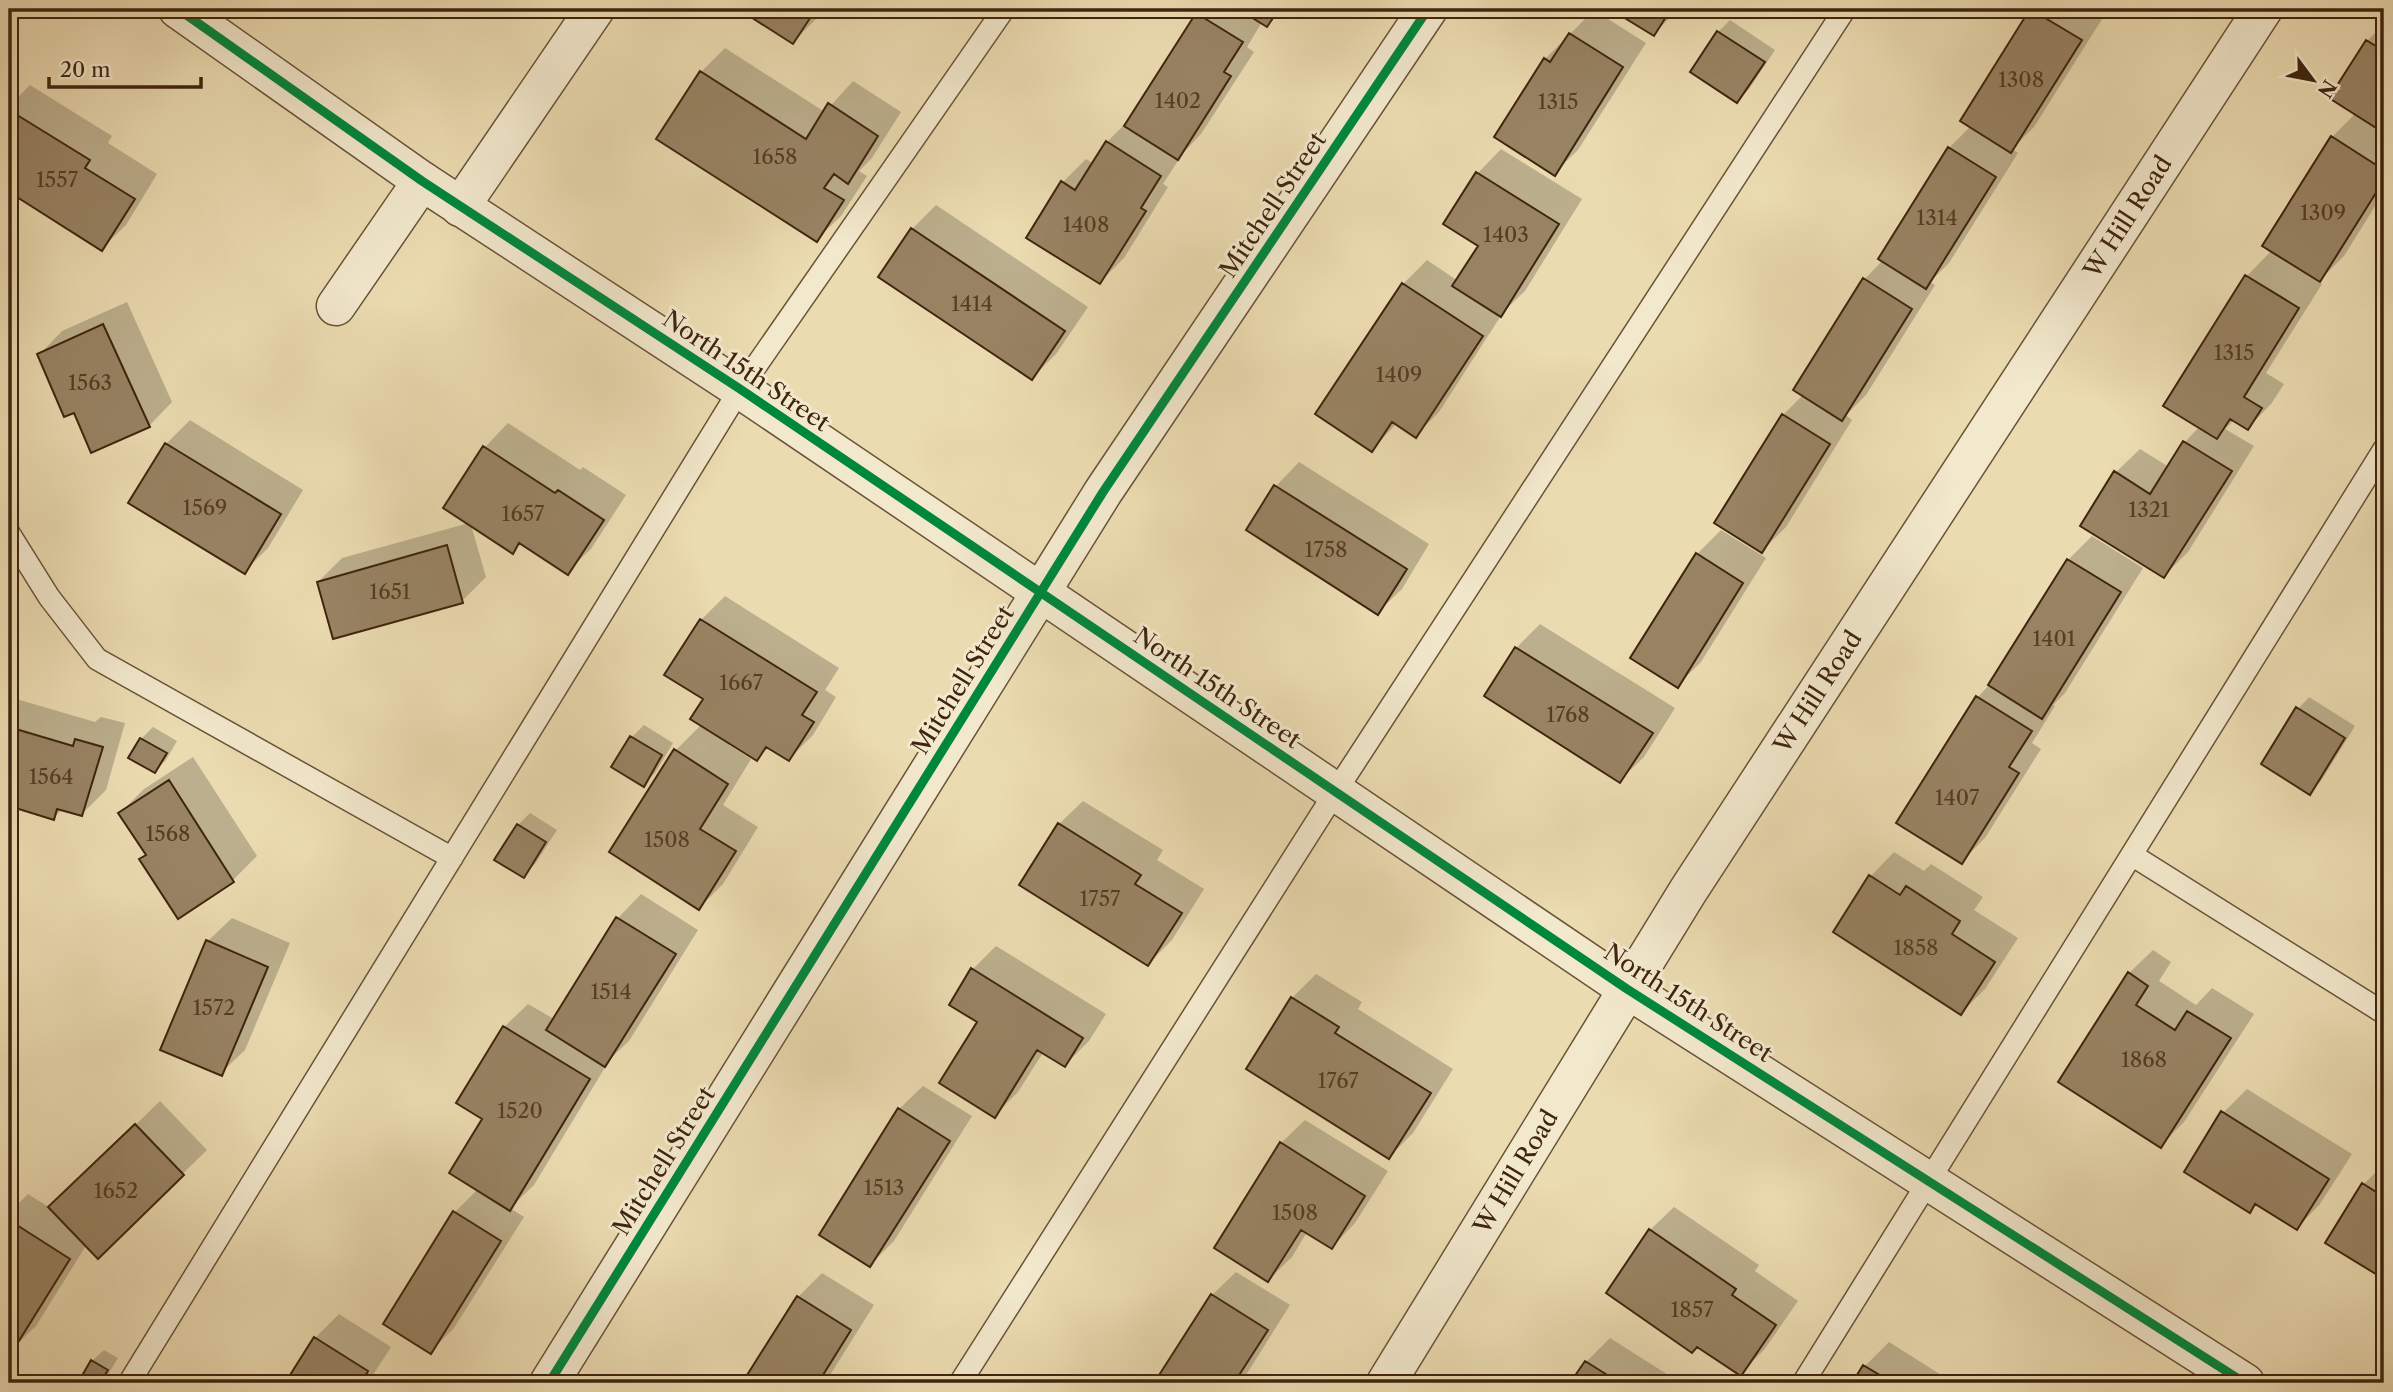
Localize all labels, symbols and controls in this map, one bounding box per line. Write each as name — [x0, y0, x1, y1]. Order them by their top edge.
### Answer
scale bar — [49, 46, 201, 90]
north arrow — [2278, 46, 2348, 116]
text: 20 m — [60, 57, 111, 82]
house number: 1308 — [1998, 67, 2044, 92]
text: N — [2313, 76, 2341, 102]
house number: 1402 — [1155, 88, 1201, 113]
house number: 1315 — [1538, 89, 1578, 114]
street label: Mitchell Street — [1213, 126, 1332, 283]
house number: 1658 — [753, 144, 797, 169]
street label: W Hill Road — [2077, 150, 2178, 284]
house number: 1557 — [36, 167, 79, 192]
house number: 1309 — [2300, 200, 2346, 225]
house number: 1314 — [1916, 205, 1958, 230]
house number: 1408 — [1063, 212, 1109, 237]
house number: 1403 — [1483, 222, 1529, 247]
house number: 1414 — [951, 291, 993, 316]
street label: North 15th Street — [657, 304, 836, 437]
house number: 1315 — [2214, 340, 2254, 365]
house number: 1409 — [1376, 362, 1422, 387]
house number: 1563 — [68, 370, 112, 395]
house number: 1569 — [183, 495, 227, 520]
house number: 1321 — [2128, 497, 2170, 522]
house number: 1657 — [502, 501, 545, 526]
house number: 1758 — [1304, 537, 1348, 562]
house number: 1651 — [369, 579, 411, 604]
street label: Mitchell Street — [905, 600, 1020, 759]
street label: North 15th Street — [1128, 621, 1307, 754]
street label: W Hill Road — [1767, 625, 1868, 759]
house number: 1401 — [2032, 626, 2076, 651]
house number: 1667 — [719, 670, 763, 695]
house number: 1768 — [1546, 702, 1590, 727]
house number: 1564 — [29, 764, 73, 789]
house number: 1407 — [1935, 785, 1980, 810]
house number: 1568 — [146, 821, 190, 846]
house number: 1508 — [644, 827, 690, 852]
house number: 1757 — [1080, 886, 1121, 911]
house number: 1858 — [1893, 935, 1939, 960]
street label: North 15th Street — [1599, 937, 1778, 1068]
house number: 1514 — [590, 979, 632, 1004]
house number: 1572 — [193, 995, 235, 1020]
house number: 1868 — [2121, 1047, 2167, 1072]
house number: 1767 — [1317, 1068, 1359, 1093]
street label: Mitchell Street — [606, 1081, 721, 1240]
house number: 1520 — [497, 1098, 543, 1123]
street label: W Hill Road — [1467, 1104, 1564, 1240]
house number: 1513 — [864, 1175, 904, 1200]
house number: 1652 — [94, 1178, 138, 1203]
house number: 1508 — [1272, 1200, 1318, 1225]
house number: 1857 — [1670, 1297, 1714, 1322]

